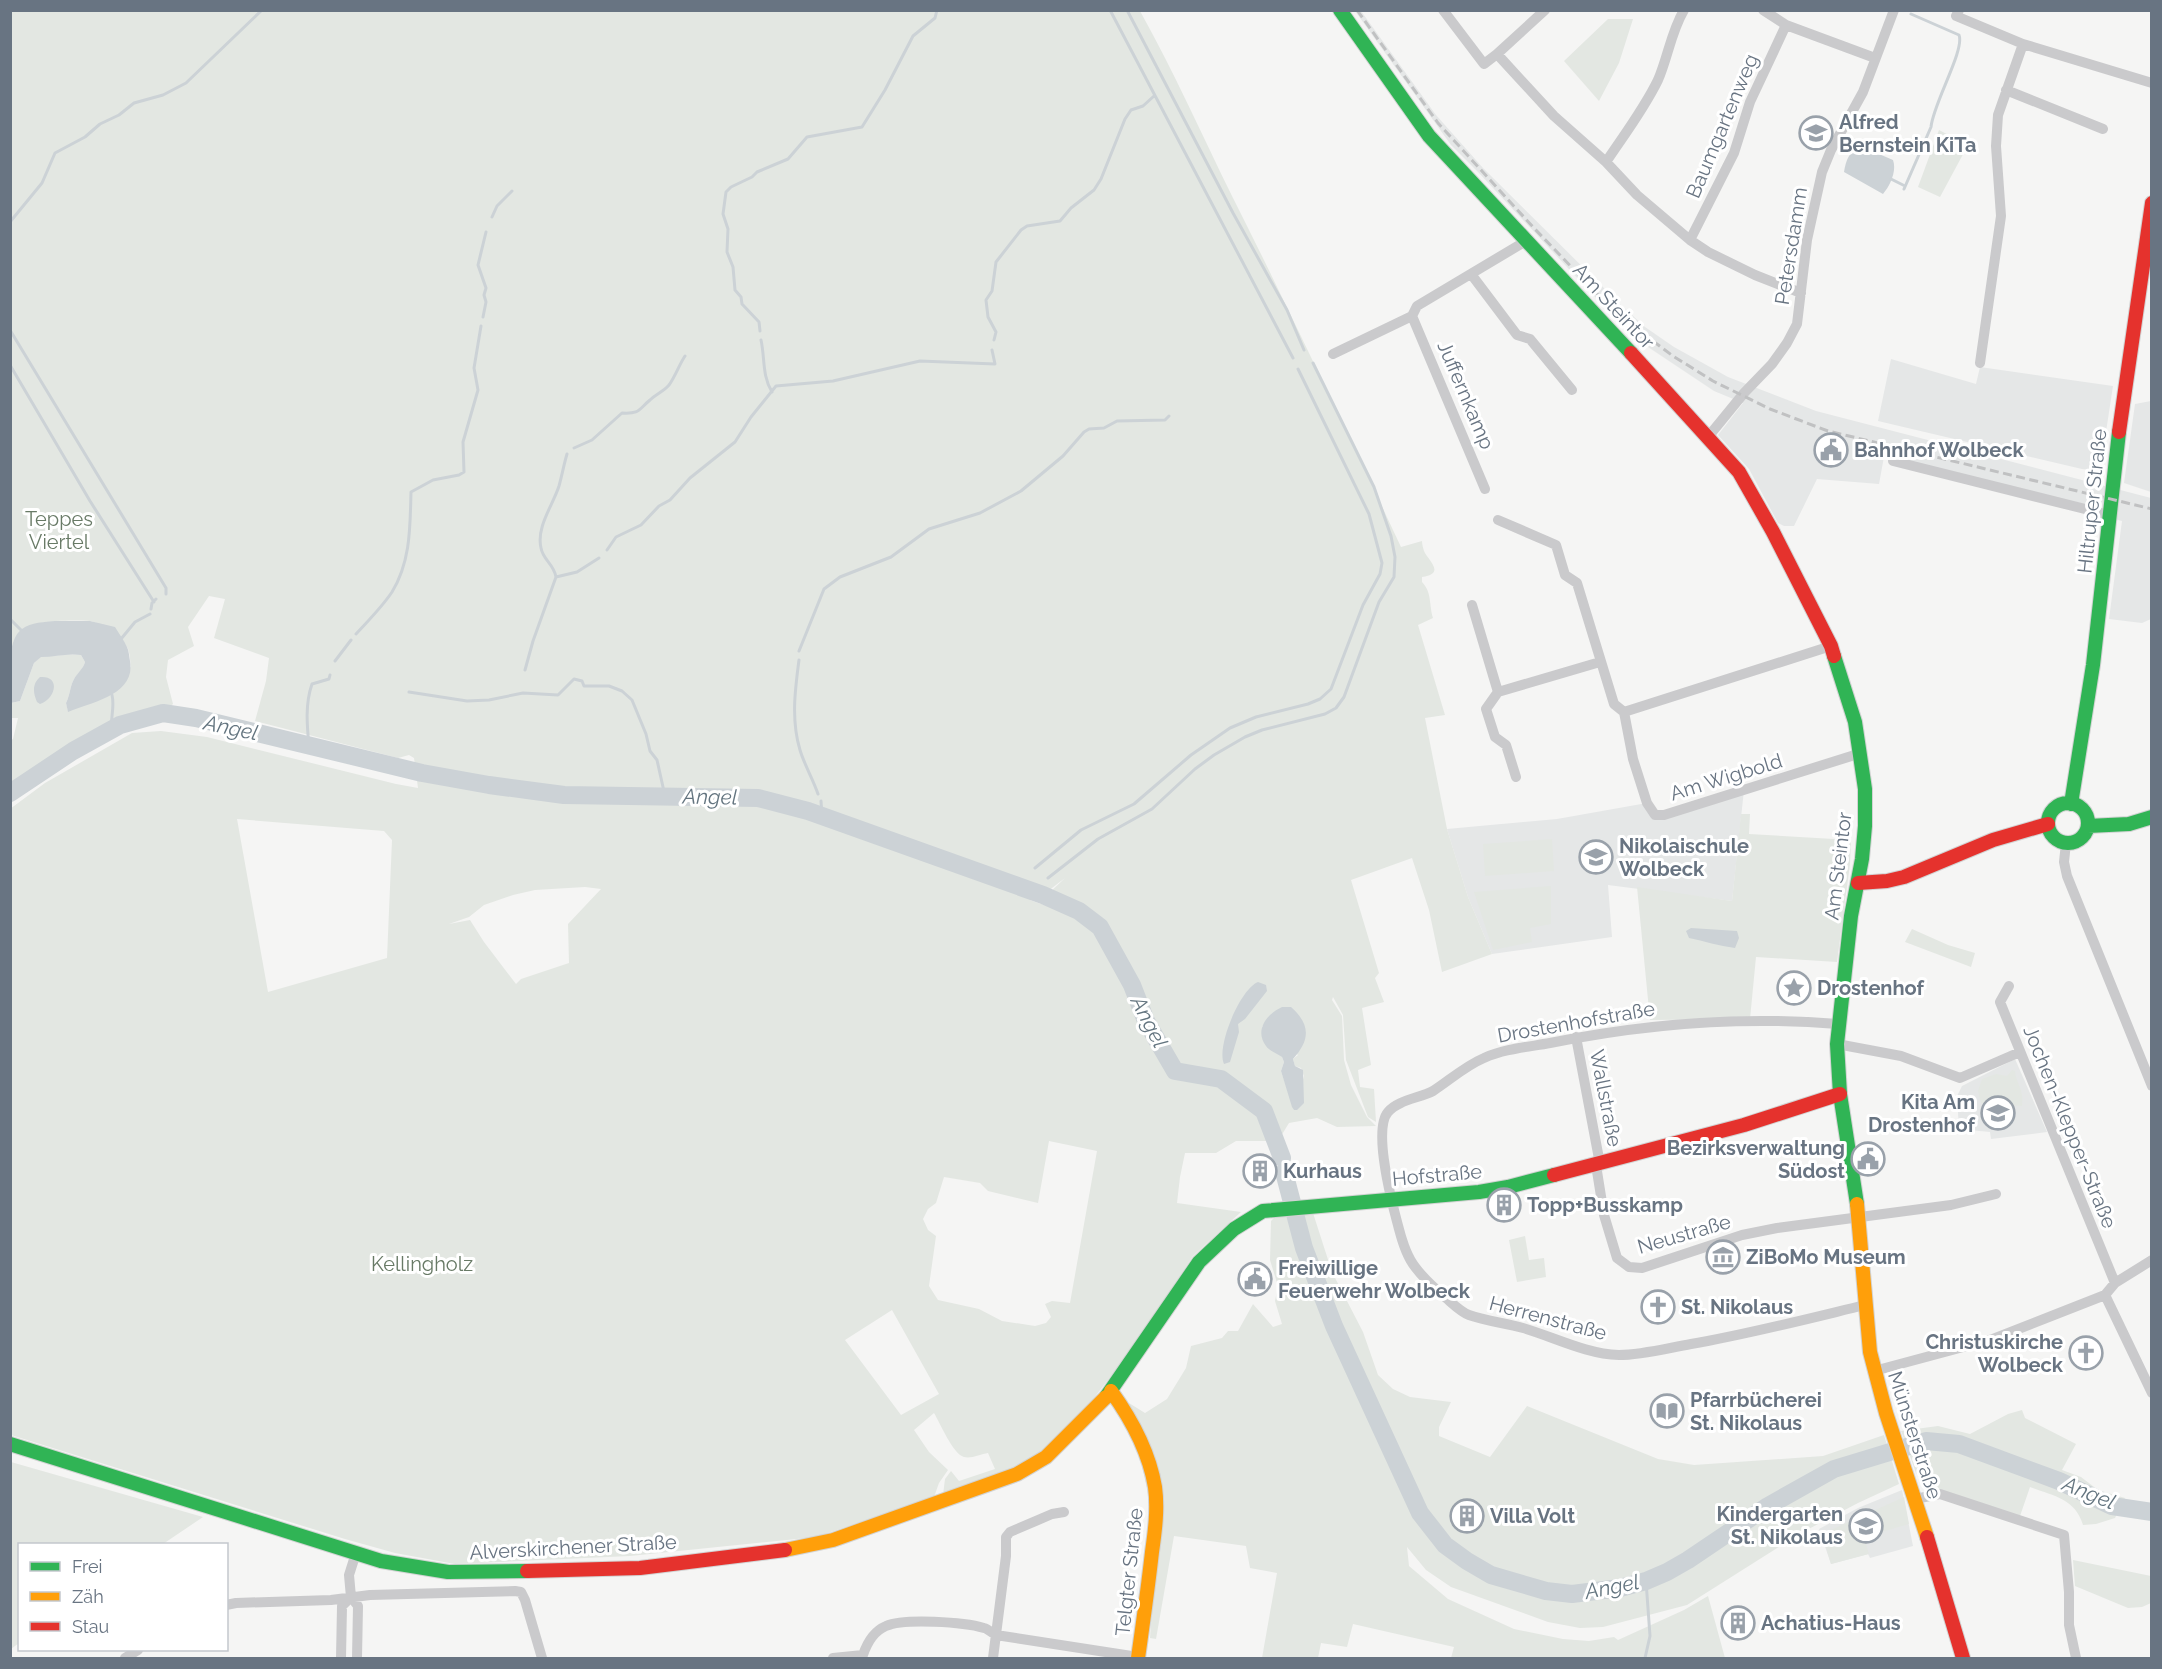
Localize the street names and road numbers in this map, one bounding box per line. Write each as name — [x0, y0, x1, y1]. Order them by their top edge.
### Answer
street label: Baumgartenweg — [1681, 50, 1763, 202]
street label: Petersdamm — [1770, 185, 1812, 307]
street label: Am Steintor — [1568, 258, 1660, 354]
street label: Juffernkamp — [1432, 337, 1500, 453]
street label: Hiltruper Straße — [2072, 427, 2112, 574]
street label: Am Wigbold — [1667, 749, 1785, 805]
street label: Am Steintor — [1819, 811, 1857, 921]
street label: Drostenhofstraße — [1495, 996, 1657, 1048]
street label: Jochen-Klepper-Straße — [2018, 1022, 2122, 1232]
street label: Wallstraße — [1585, 1047, 1627, 1149]
street label: Hofstraße — [1391, 1159, 1483, 1191]
street label: Neustraße — [1635, 1209, 1734, 1259]
street label: Herrenstraße — [1487, 1291, 1610, 1345]
street label: Münsterstraße — [1883, 1368, 1947, 1502]
street label: Telgter Straße — [1110, 1506, 1148, 1637]
street label: Alverskirchener Straße — [469, 1530, 678, 1564]

